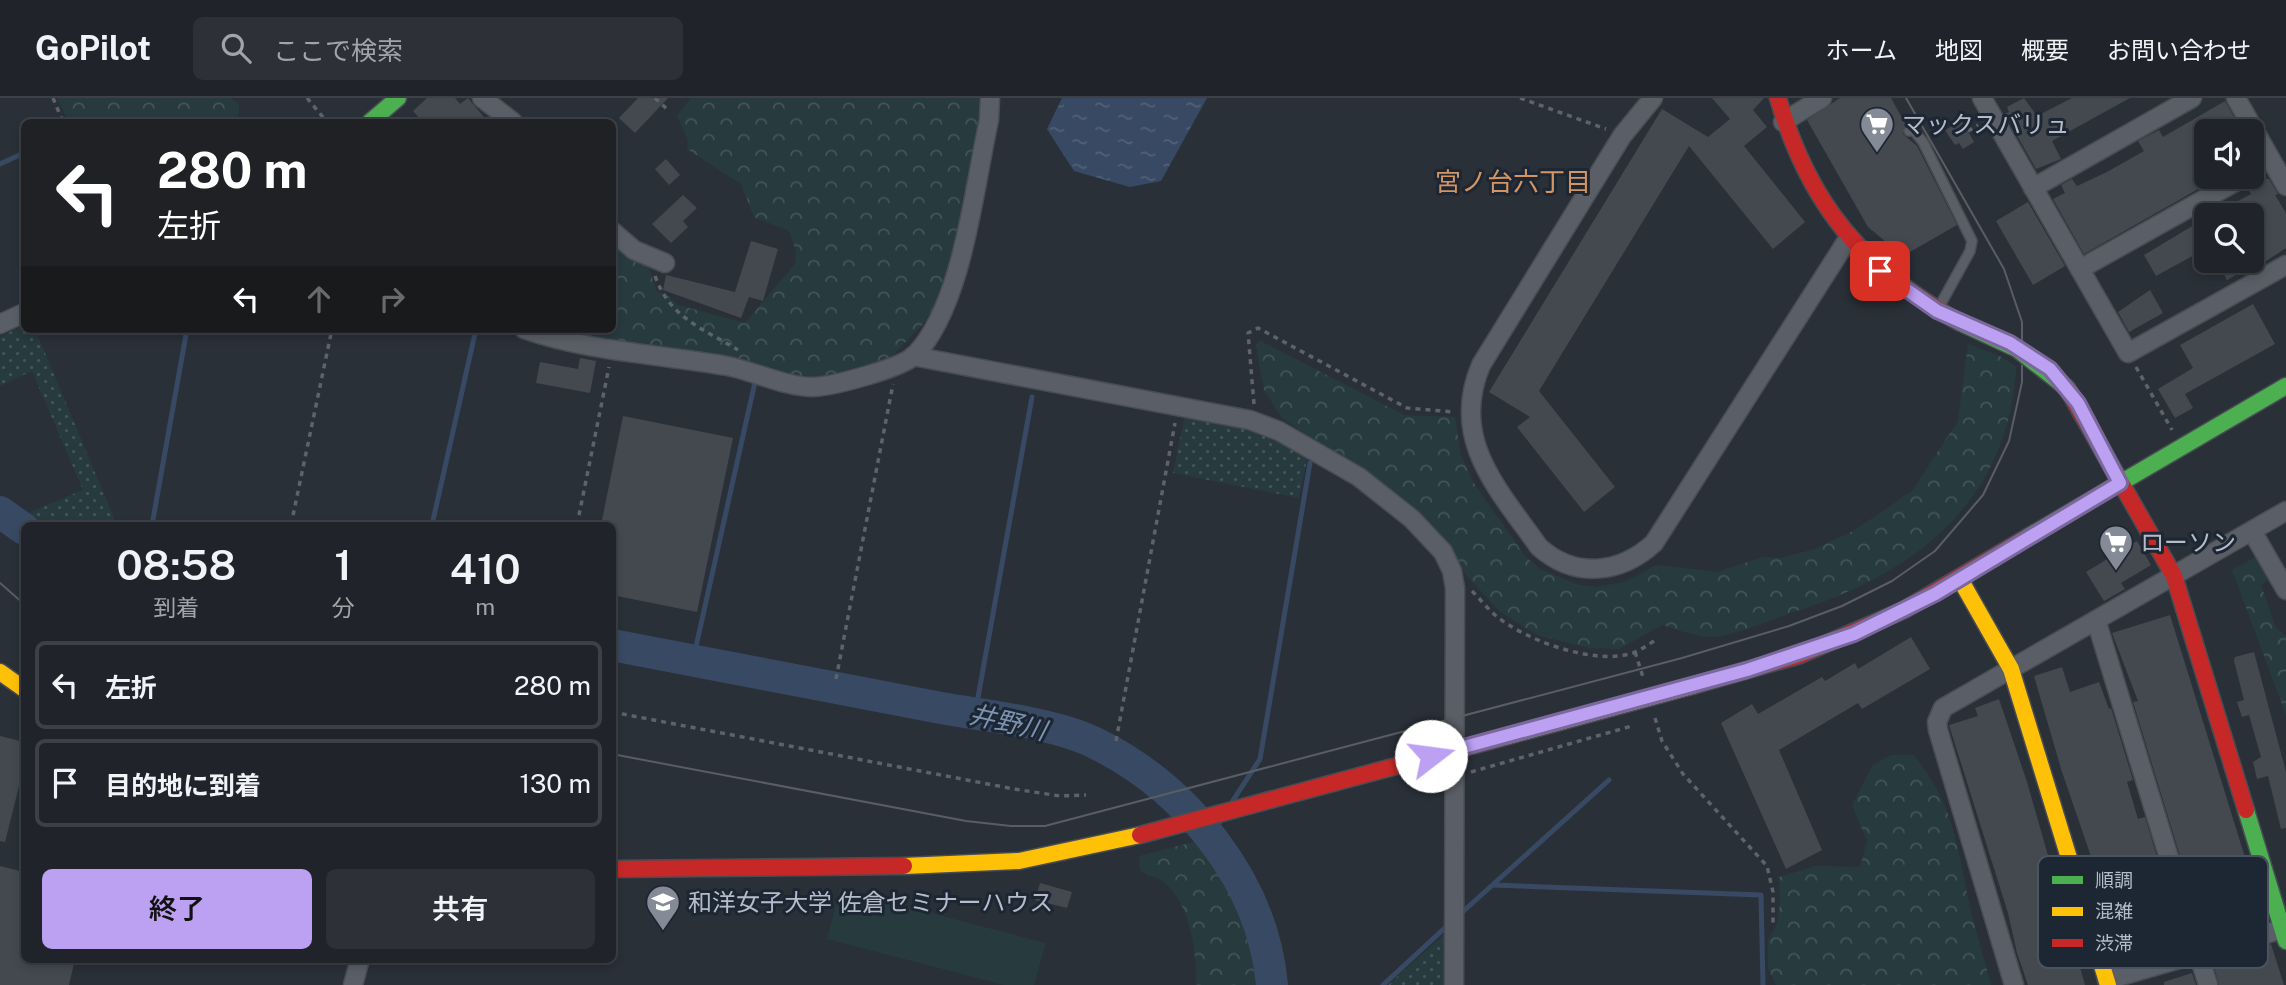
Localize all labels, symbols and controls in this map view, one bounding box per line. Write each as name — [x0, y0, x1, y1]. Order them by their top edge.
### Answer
search box — [193, 17, 683, 80]
text: GoPilot — [35, 29, 151, 67]
icon: search — [217, 29, 255, 67]
text: ここで検索 — [273, 35, 403, 66]
text: ホーム — [1826, 36, 1897, 64]
text: 地図 — [1935, 36, 1983, 64]
text: 概要 — [2021, 36, 2069, 64]
text: お問い合わせ — [2107, 36, 2251, 64]
supermarket icon: マックスバリュ — [1858, 105, 1896, 154]
place label: マックスバリュ — [1902, 110, 2069, 138]
map controls — [2194, 119, 2264, 273]
button: sound — [2194, 119, 2264, 189]
text: 280 m — [157, 141, 307, 199]
icon: left — [42, 147, 133, 238]
district label: 宮ノ台六丁目 — [1435, 166, 1591, 197]
button: search — [2194, 203, 2264, 273]
text: 左折 — [157, 207, 221, 244]
pin — [1850, 241, 1910, 301]
icon: arrive — [1861, 252, 1899, 290]
icon: left — [227, 280, 265, 318]
icon: ahead — [300, 280, 338, 318]
icon: right — [373, 280, 411, 318]
supermarket icon: ローソン — [2097, 523, 2135, 572]
place label: ローソン — [2140, 528, 2236, 556]
text: 08:58 — [116, 540, 236, 589]
text: 1 — [334, 540, 352, 589]
text: 410 — [450, 544, 521, 593]
text: m — [475, 593, 495, 620]
text: 到着 — [153, 594, 199, 621]
text: 分 — [331, 594, 354, 621]
icon: left — [46, 666, 84, 704]
text: 280 m — [514, 670, 591, 701]
text: 左折 — [105, 672, 157, 703]
water label: 井野川 — [967, 698, 1052, 747]
position arrow — [1394, 719, 1468, 793]
icon: arrive — [46, 764, 84, 802]
text: 130 m — [519, 768, 591, 799]
text: 目的地に到着 — [105, 770, 261, 801]
legend — [2038, 856, 2268, 968]
button: 終了 — [42, 869, 312, 949]
button: 共有 — [326, 869, 595, 949]
text: 順調 — [2095, 869, 2133, 891]
school or university icon: 和洋女子大学 佐倉セミナーハウス — [644, 883, 682, 932]
place label: 和洋女子大学 佐倉セミナーハウス — [688, 888, 1053, 916]
text: 混雑 — [2095, 900, 2133, 922]
text: 渋滞 — [2095, 932, 2133, 954]

